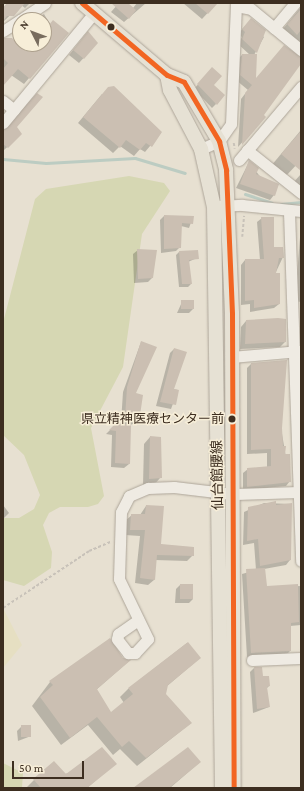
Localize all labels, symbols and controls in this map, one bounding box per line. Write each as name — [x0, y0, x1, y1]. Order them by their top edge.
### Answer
north arrow — [12, 12, 52, 52]
text: N — [17, 18, 31, 31]
unlabelled marker — [106, 22, 116, 32]
place label: 県立精神医療センター前 — [81, 411, 224, 427]
marker: 県立精神医療センター前 — [227, 414, 237, 424]
street label: 仙台館腰線 — [208, 440, 226, 510]
scale bar — [14, 753, 86, 779]
text: 50 m — [19, 761, 43, 775]

